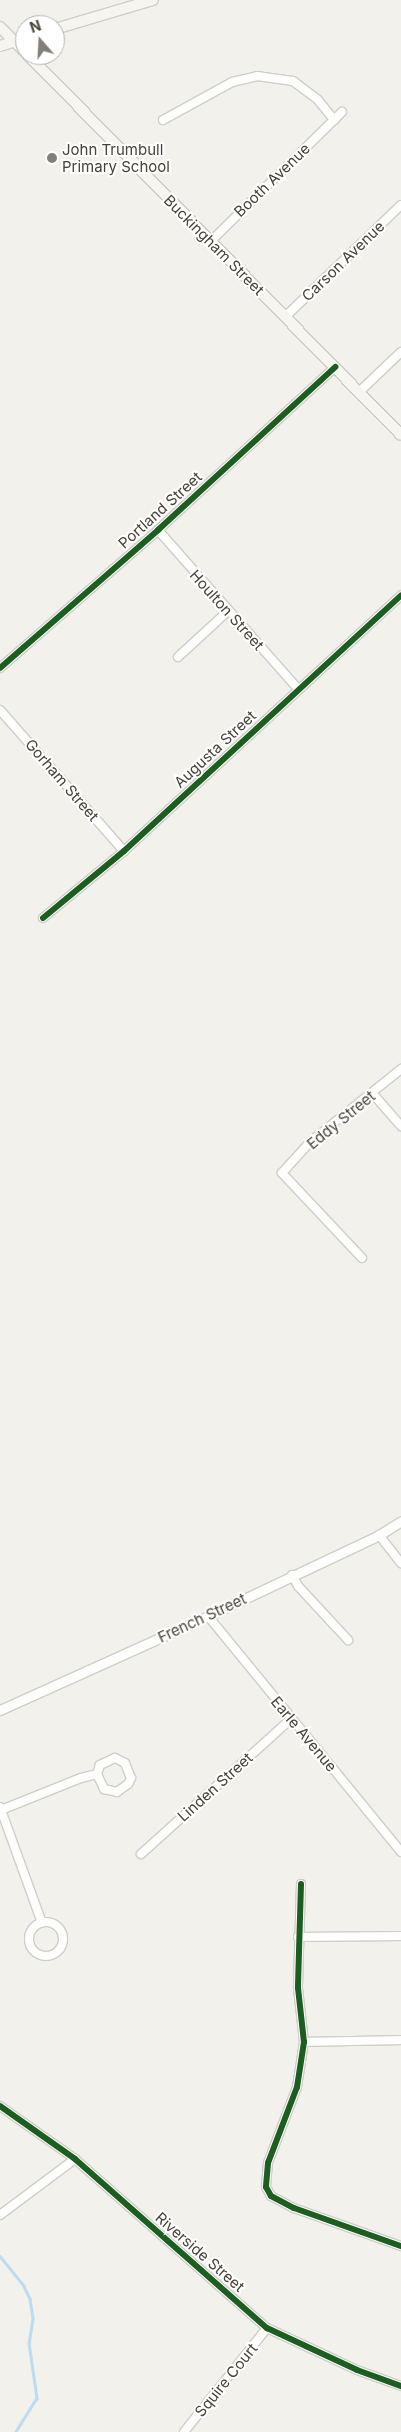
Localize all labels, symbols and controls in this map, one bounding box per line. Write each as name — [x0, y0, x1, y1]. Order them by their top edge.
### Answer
north arrow — [15, 15, 65, 65]
text: N — [27, 17, 43, 36]
street label: Booth Avenue — [230, 139, 314, 221]
place label: John Trumbull Primary School — [62, 140, 170, 175]
marker: John Trumbull Primary School — [46, 152, 58, 164]
street label: Buckingham Street — [160, 191, 268, 299]
street label: Carson Avenue — [298, 217, 388, 305]
street label: Portland Street — [115, 468, 205, 552]
street label: Houlton Street — [186, 566, 268, 654]
street label: Augusta Street — [170, 707, 260, 791]
street label: Gorham Street — [21, 735, 103, 825]
street label: Eddy Street — [303, 1087, 379, 1153]
street label: French Street — [155, 1590, 249, 1646]
street label: Earle Avenue — [267, 1693, 341, 1775]
street label: Linden Street — [174, 1749, 256, 1825]
street label: Riverside Street — [152, 2209, 248, 2295]
street label: Squire Court — [191, 2340, 261, 2420]

